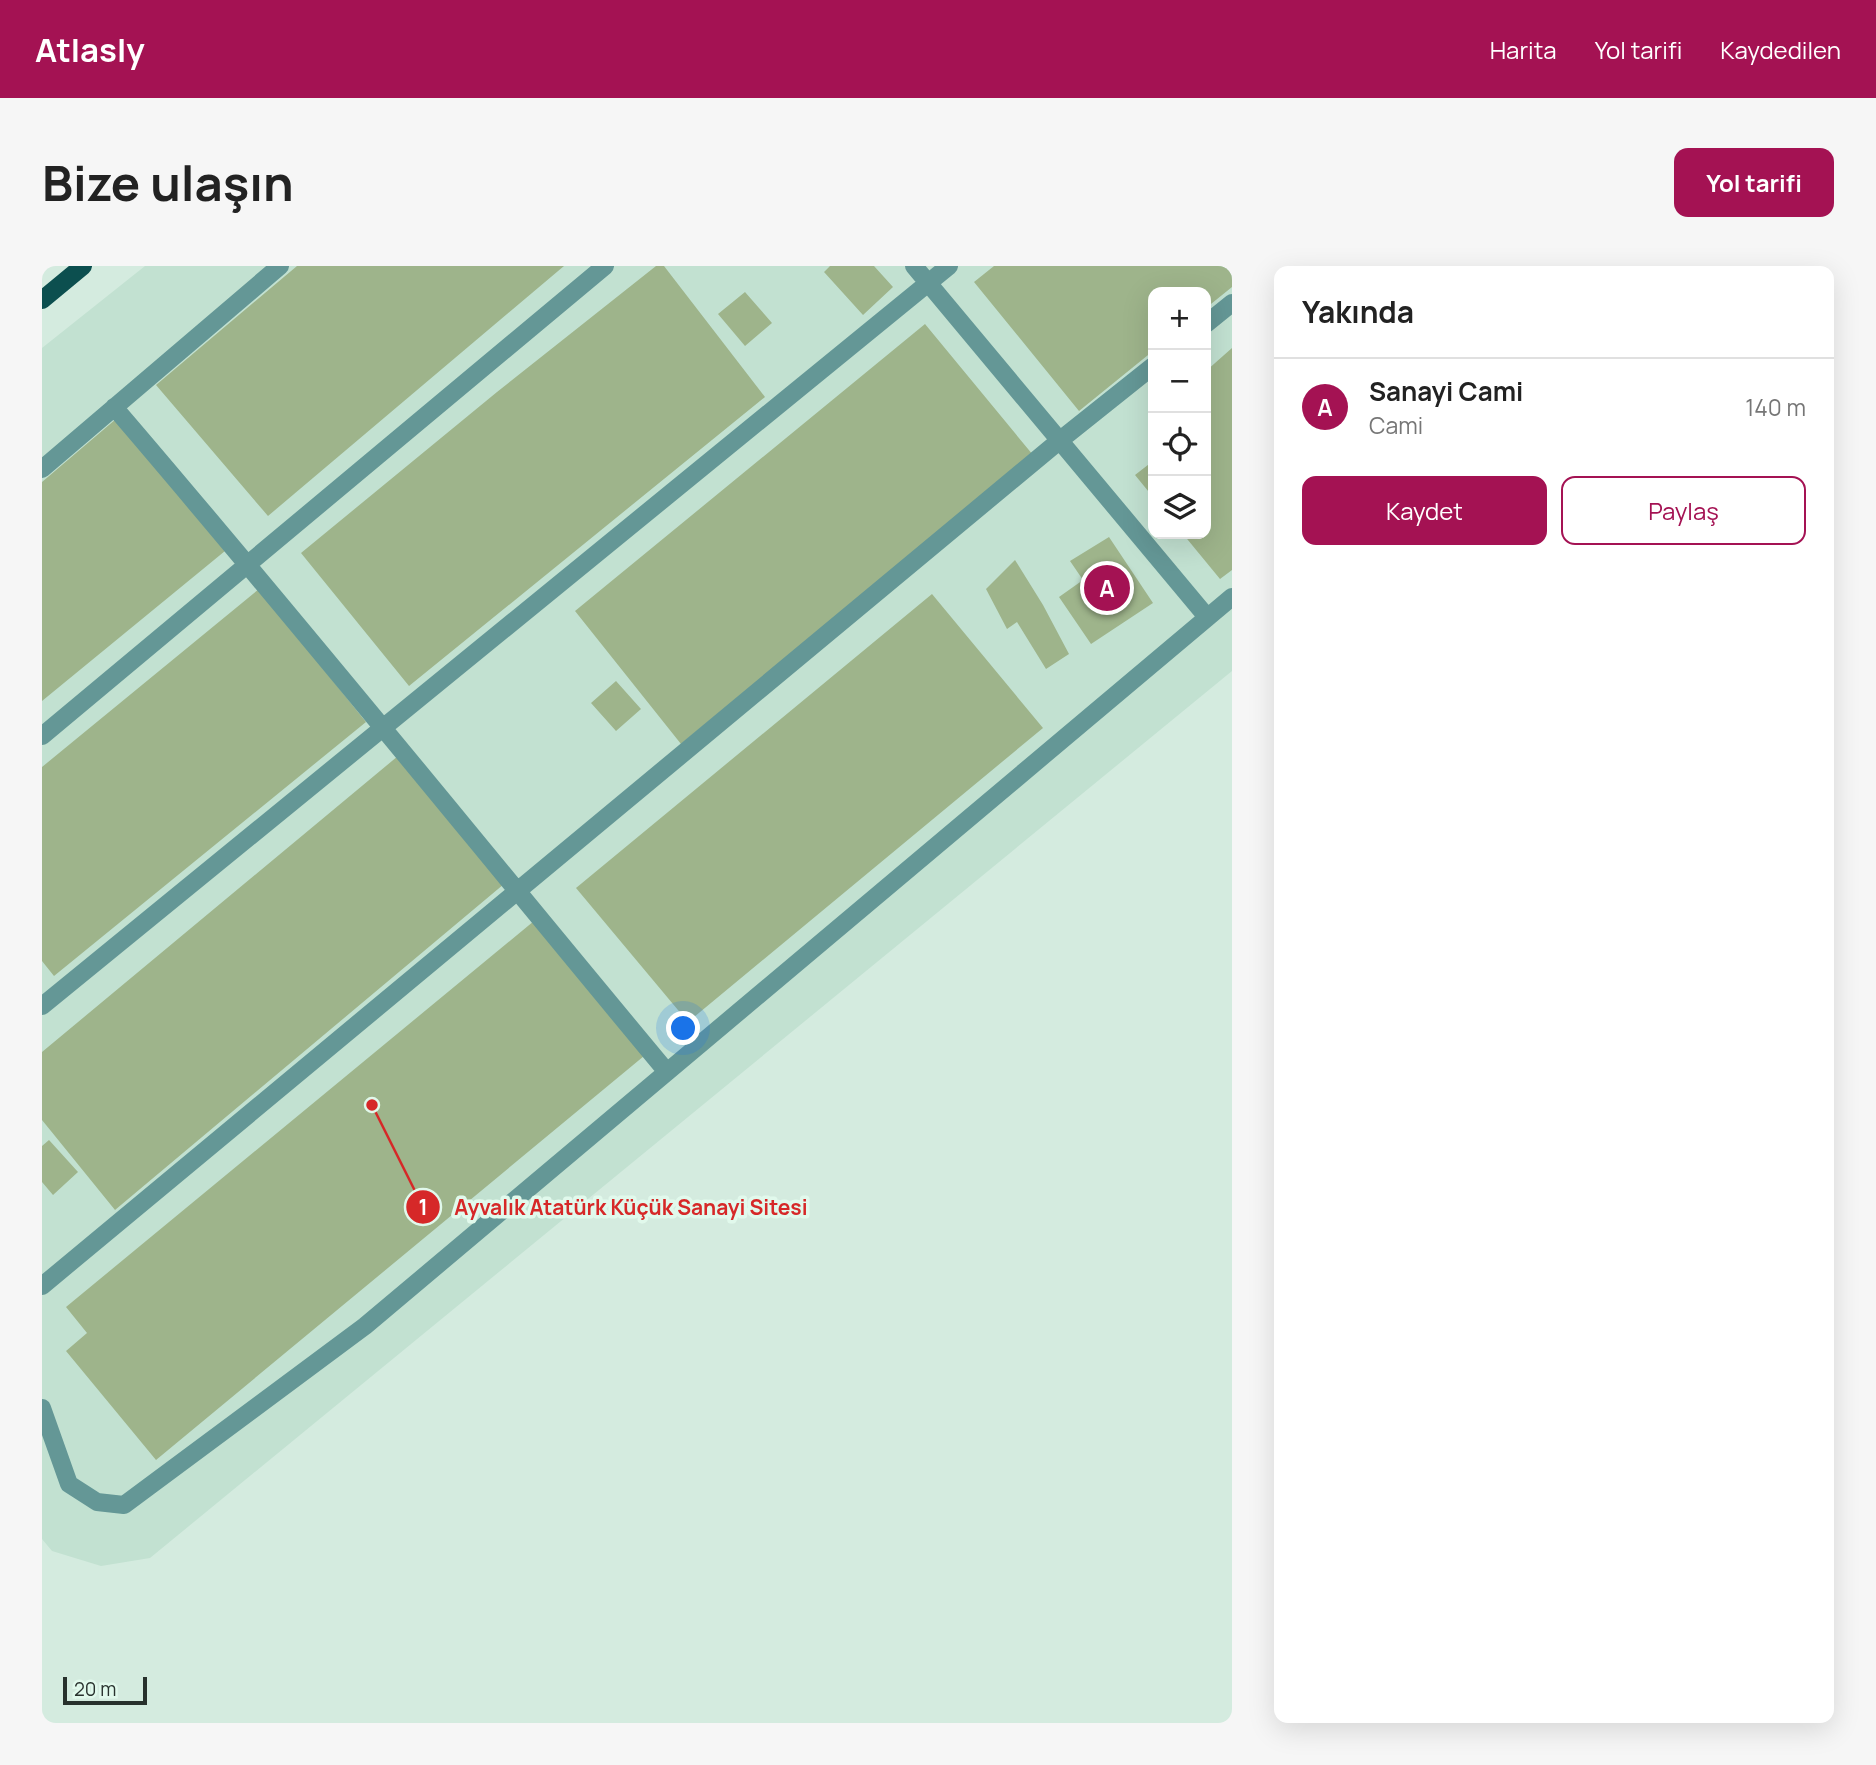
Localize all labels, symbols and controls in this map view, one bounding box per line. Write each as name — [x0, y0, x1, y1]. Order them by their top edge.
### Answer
text: Atlasly — [35, 27, 145, 72]
text: Harita — [1490, 33, 1557, 66]
text: Yol tarifi — [1595, 33, 1682, 66]
text: Kaydedilen — [1720, 33, 1841, 66]
button: Yol tarifi — [1674, 148, 1834, 217]
text: Bize ulaşın — [42, 149, 294, 216]
map controls — [1148, 287, 1211, 539]
button: + — [1148, 287, 1211, 350]
text: Yakında — [1302, 291, 1414, 332]
button: − — [1148, 350, 1211, 413]
text: Sanayi Cami — [1369, 373, 1523, 409]
text: A — [1317, 391, 1333, 423]
text: 140 m — [1745, 391, 1806, 423]
text: Cami — [1369, 409, 1423, 441]
button: locate — [1148, 413, 1211, 476]
button: layers — [1148, 476, 1211, 539]
button: Kaydet — [1302, 476, 1547, 545]
button: Paylaş — [1561, 476, 1806, 545]
pin: A — [1084, 562, 1130, 614]
your location — [666, 1011, 700, 1045]
callout: Ayvalık Atatürk Küçük Sanayi Sitesi — [405, 1186, 822, 1228]
text: 1 — [418, 1193, 428, 1221]
text: Ayvalık Atatürk Küçük Sanayi Sitesi — [454, 1193, 808, 1221]
scale bar — [63, 1674, 147, 1706]
text: 20 m — [74, 1676, 116, 1702]

